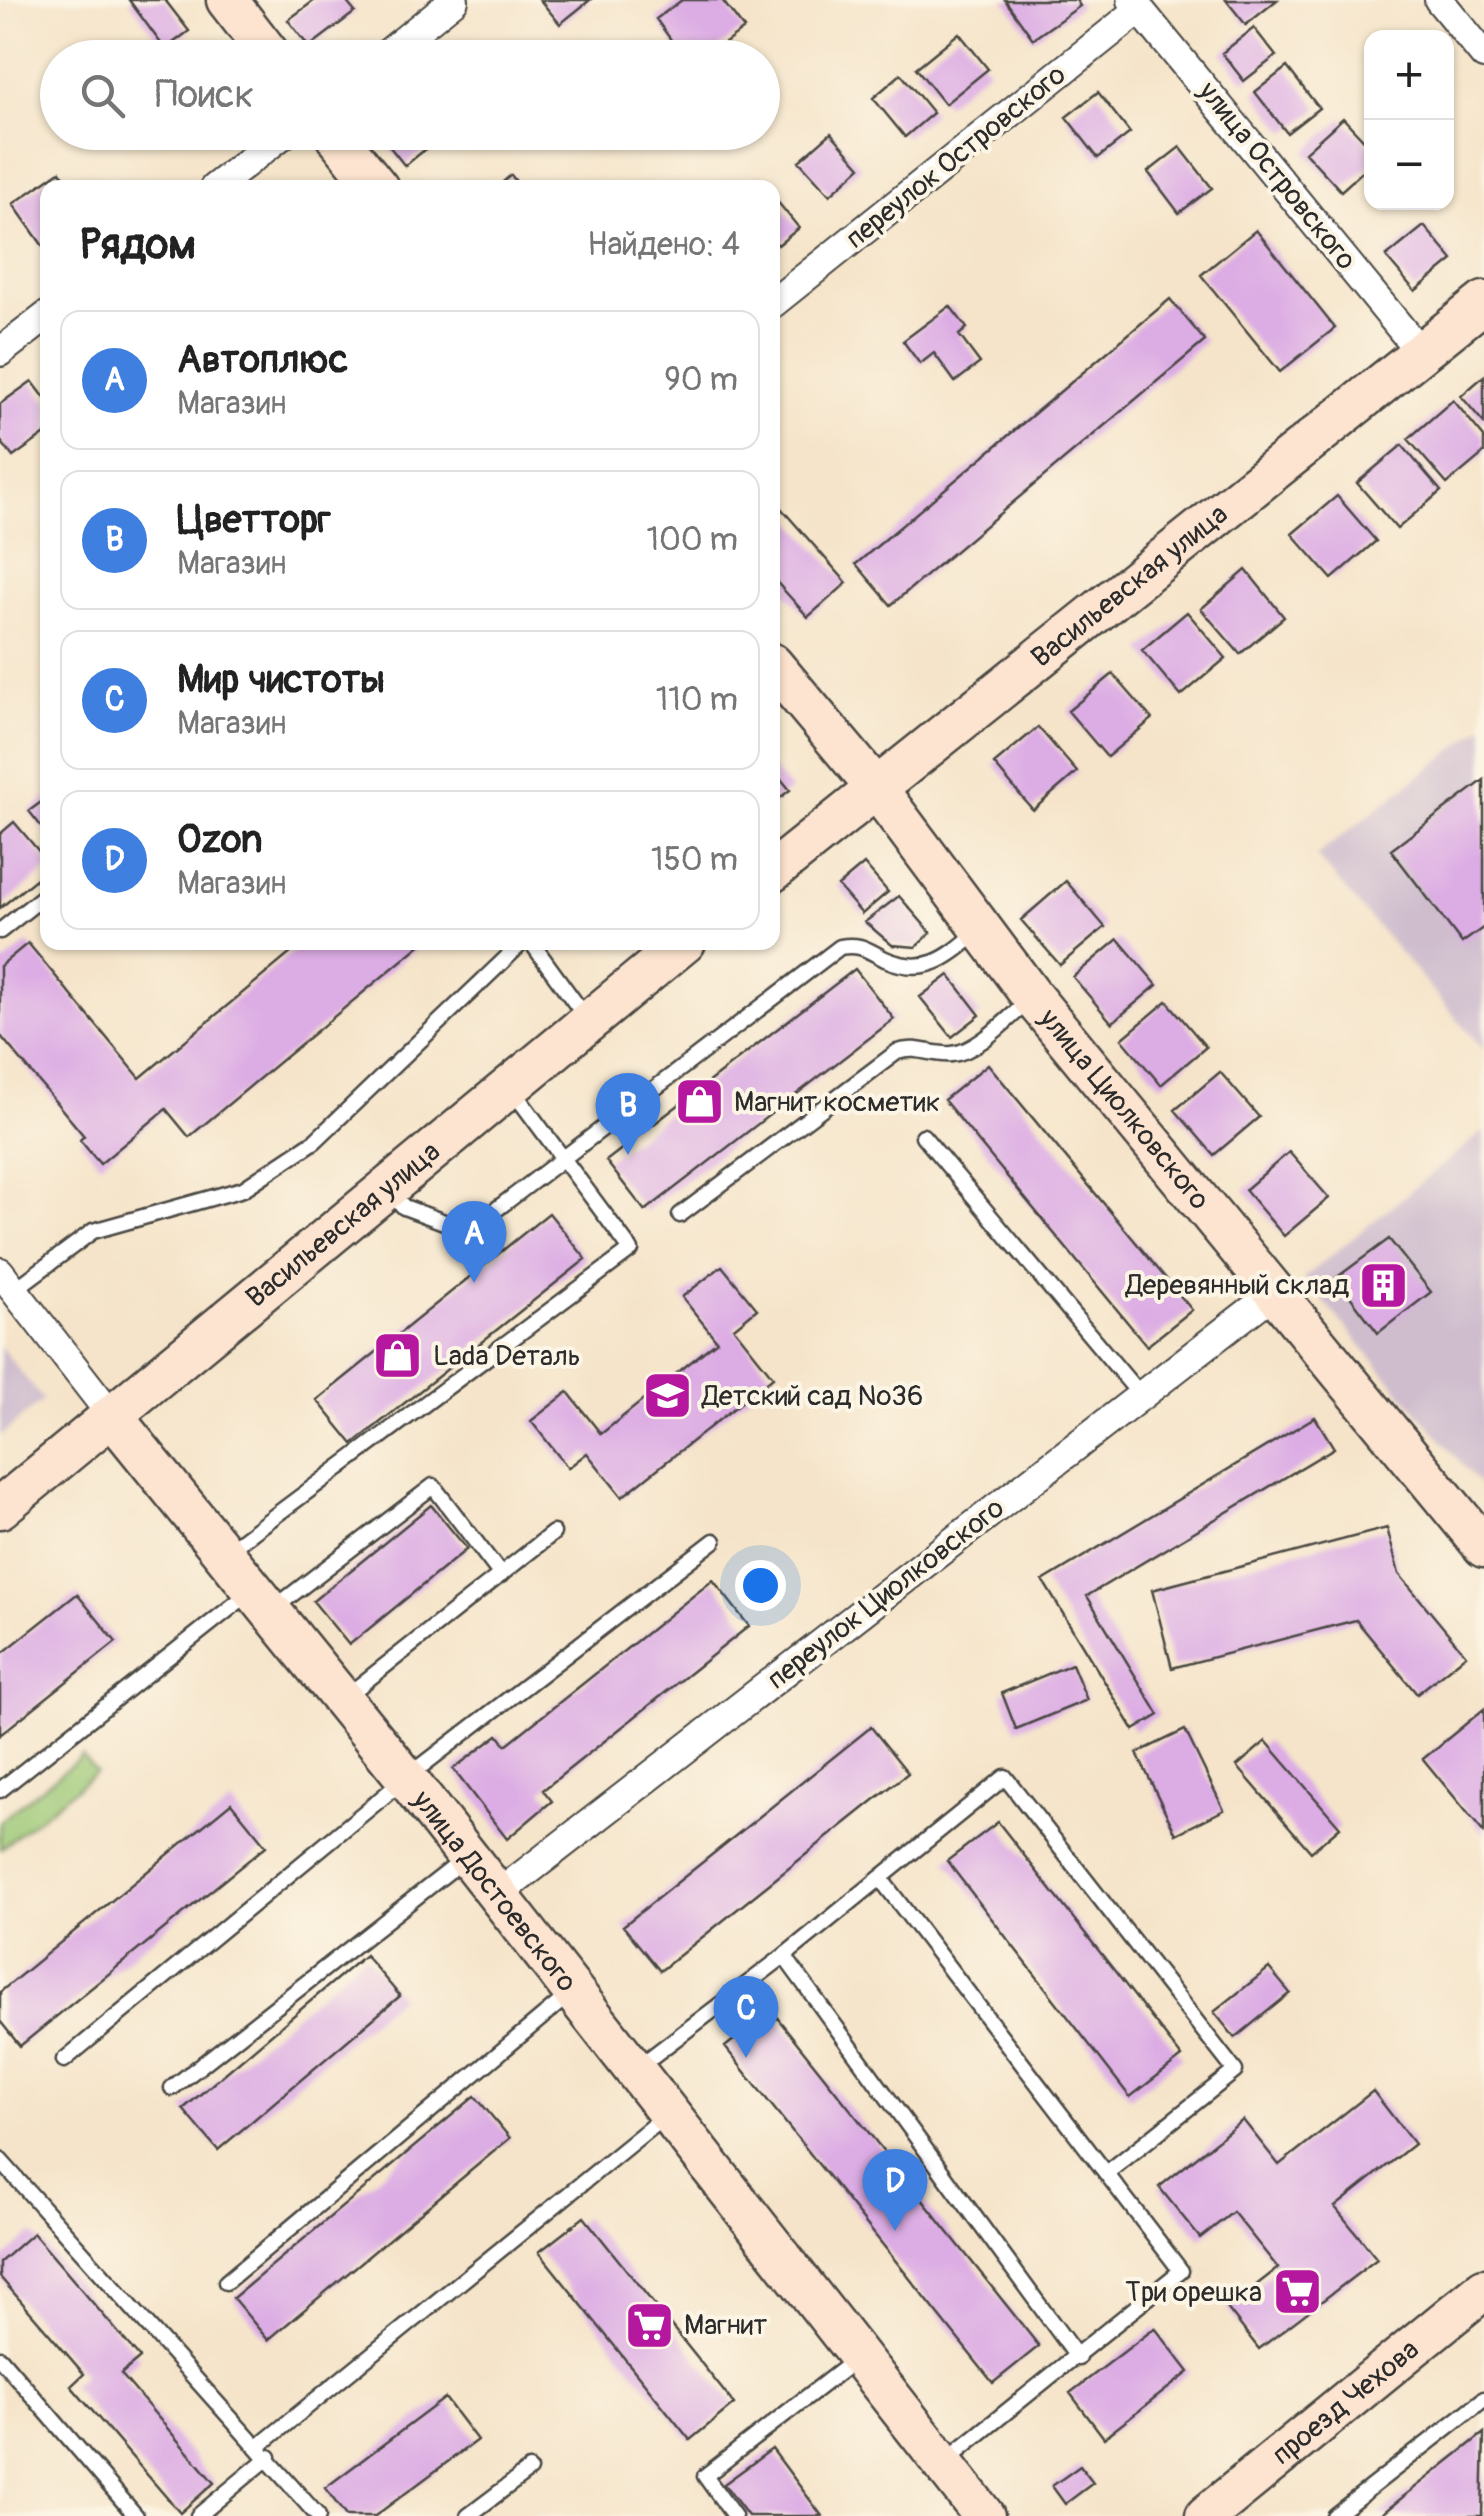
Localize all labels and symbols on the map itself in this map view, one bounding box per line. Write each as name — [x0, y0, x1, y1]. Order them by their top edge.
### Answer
street label: переулок Островского — [839, 57, 1073, 257]
street label: улица Островского — [1190, 74, 1363, 277]
street label: Васильевская улица — [1024, 497, 1235, 675]
street label: улица Циолковского — [1031, 1001, 1217, 1217]
pin: B — [596, 1072, 660, 1155]
shop icon: Магнит косметик — [673, 1076, 725, 1128]
place label: Магнит косметик — [734, 1085, 940, 1120]
street label: Васильевская улица — [239, 1134, 447, 1315]
pin: A — [442, 1200, 506, 1283]
building icon: Деревянный склад — [1358, 1259, 1410, 1311]
place label: Деревянный склад — [1125, 1268, 1349, 1303]
shop icon: Lada Dеталь — [372, 1330, 424, 1382]
place label: Lada Dеталь — [433, 1339, 581, 1374]
school or university icon: Детский сад №36 — [641, 1370, 693, 1422]
place label: Детский сад №36 — [701, 1379, 923, 1414]
street label: переулок Циолковского — [761, 1491, 1011, 1697]
your location — [735, 1560, 786, 1611]
street label: улица Достоевского — [404, 1783, 584, 1999]
pin: C — [714, 1976, 778, 2058]
pin: D — [862, 2148, 928, 2231]
supermarket icon: Три орешка — [1271, 2266, 1323, 2318]
place label: Три орешка — [1125, 2275, 1262, 2310]
supermarket icon: Магнит — [623, 2299, 675, 2351]
place label: Магнит — [684, 2308, 767, 2343]
street label: проезд Чехова — [1265, 2332, 1426, 2472]

